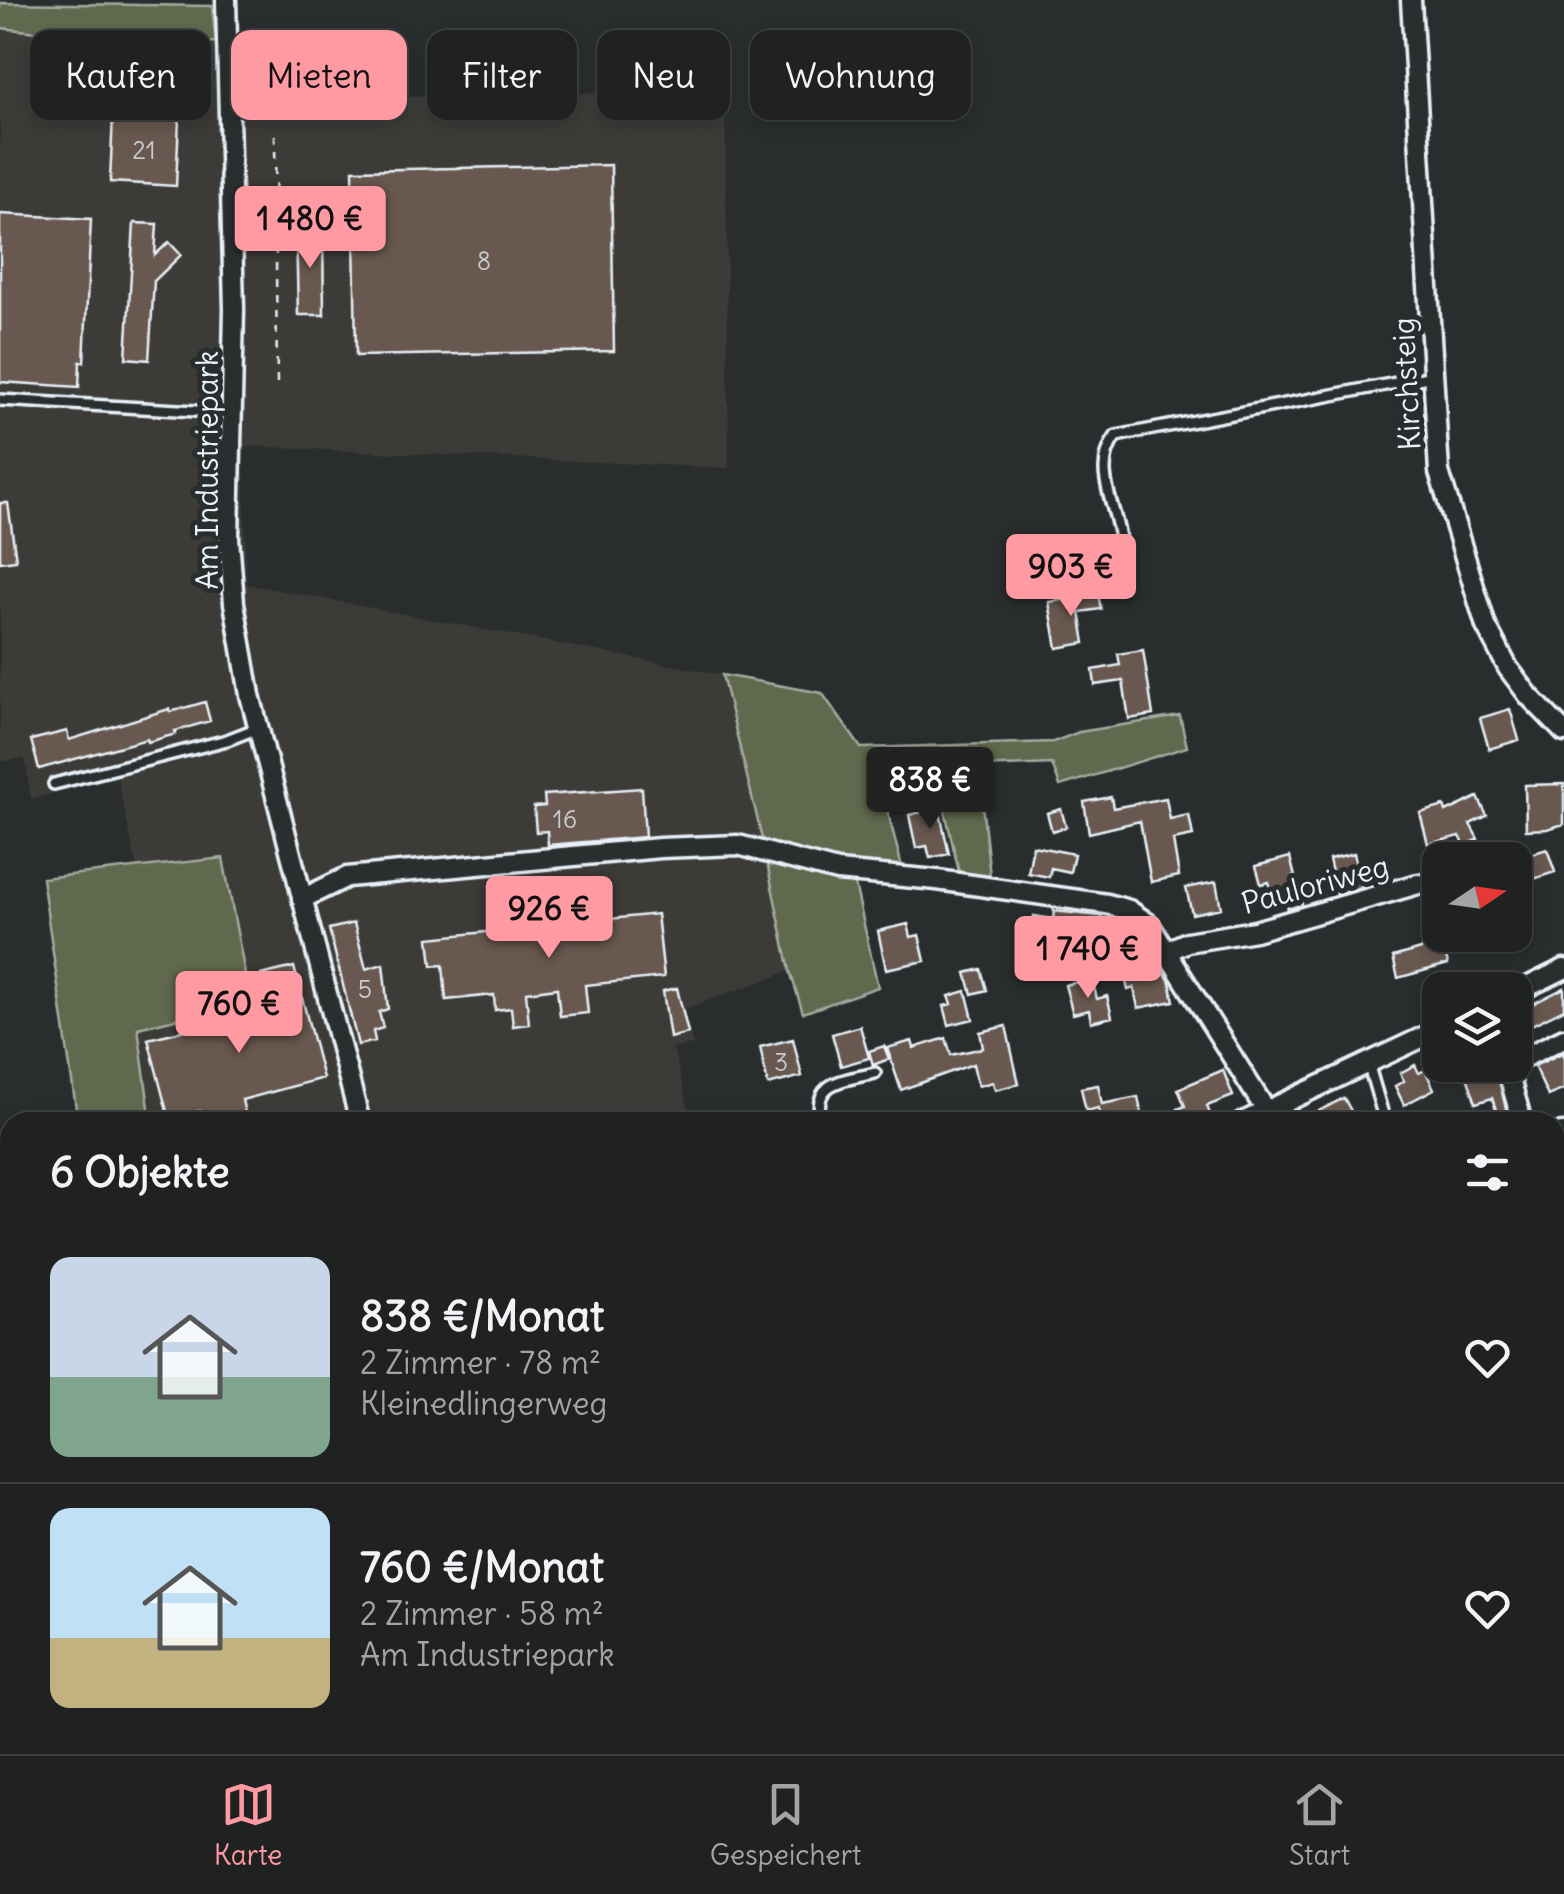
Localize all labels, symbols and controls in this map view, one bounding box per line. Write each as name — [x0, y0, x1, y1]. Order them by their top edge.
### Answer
chip: Kaufen — [30, 30, 211, 120]
chip: Mieten — [231, 30, 407, 120]
chip: Filter — [427, 30, 577, 120]
chip: Neu — [597, 30, 730, 120]
chip: Wohnung — [750, 30, 971, 120]
house number: 21 — [132, 134, 156, 166]
pin: 1 480 € — [218, 186, 402, 271]
text: 1 480 € — [257, 198, 363, 239]
house number: 8 — [477, 245, 491, 277]
street label: Kirchsteig — [1384, 317, 1428, 451]
street label: Am Industriepark — [188, 351, 226, 589]
pin: 903 € — [1001, 534, 1141, 619]
text: 903 € — [1028, 546, 1114, 587]
pin: 838 € — [860, 747, 1000, 832]
text: 838 € — [888, 759, 972, 800]
house number: 16 — [553, 803, 577, 835]
north arrow — [1422, 842, 1532, 952]
map controls — [1422, 842, 1532, 1082]
street label: Pauloriweg — [1237, 846, 1393, 922]
pin: 926 € — [479, 876, 619, 961]
text: 926 € — [508, 888, 590, 929]
pin: 1 740 € — [996, 916, 1180, 1001]
text: 1 740 € — [1036, 928, 1140, 969]
pin: 760 € — [169, 971, 309, 1056]
button: layers — [1422, 972, 1532, 1082]
house number: 5 — [358, 973, 372, 1005]
text: 760 € — [198, 983, 280, 1024]
house number: 3 — [774, 1046, 788, 1078]
icon: filters — [1460, 1145, 1515, 1200]
text: 6 Objekte — [50, 1146, 230, 1198]
text: 838 €/Monat — [360, 1290, 604, 1342]
icon: home — [130, 1297, 250, 1417]
icon: heart — [1460, 1330, 1515, 1385]
text: 2 Zimmer · 78 m² — [360, 1342, 601, 1383]
text: Kleinedlingerweg — [360, 1383, 607, 1424]
text: 760 €/Monat — [360, 1541, 604, 1593]
icon: home — [130, 1548, 250, 1668]
icon: heart — [1460, 1581, 1515, 1636]
text: 2 Zimmer · 58 m² — [360, 1593, 604, 1634]
text: Am Industriepark — [360, 1634, 615, 1675]
tab: Karte — [214, 1777, 282, 1873]
tab: Gespeichert — [710, 1777, 862, 1873]
tab: Start — [1289, 1777, 1350, 1873]

